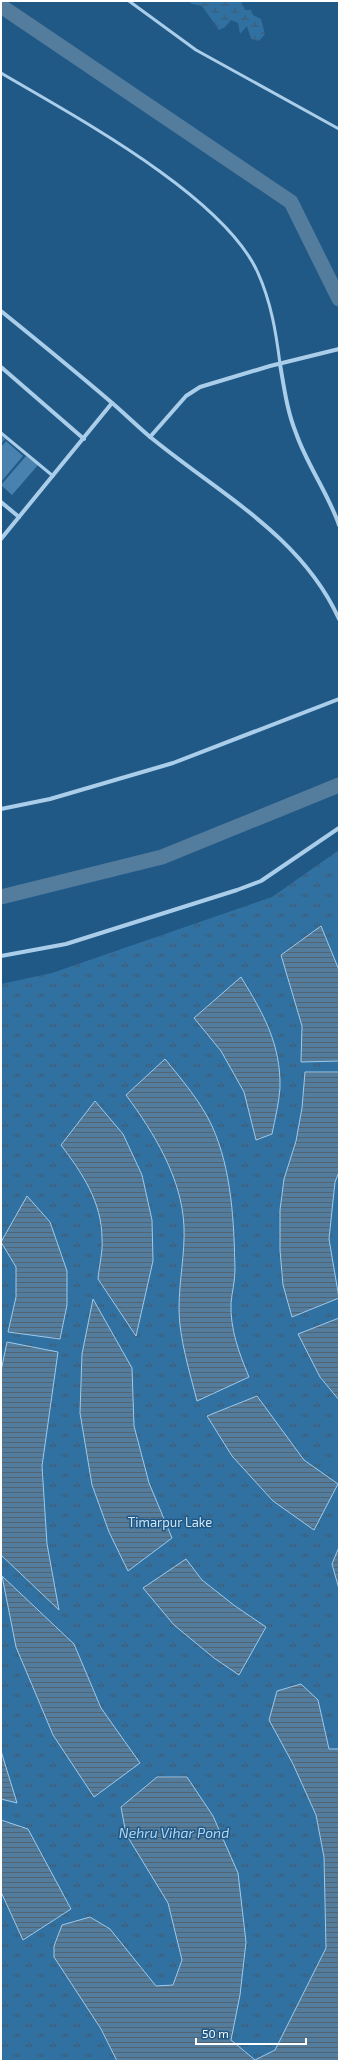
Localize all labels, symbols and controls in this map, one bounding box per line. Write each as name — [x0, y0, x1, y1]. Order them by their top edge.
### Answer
park label: Timarpur Lake — [128, 1514, 212, 1530]
water label: Nehru Vihar Pond — [119, 1824, 229, 1841]
scale bar — [196, 2020, 306, 2046]
text: 50 m — [202, 2026, 229, 2040]

